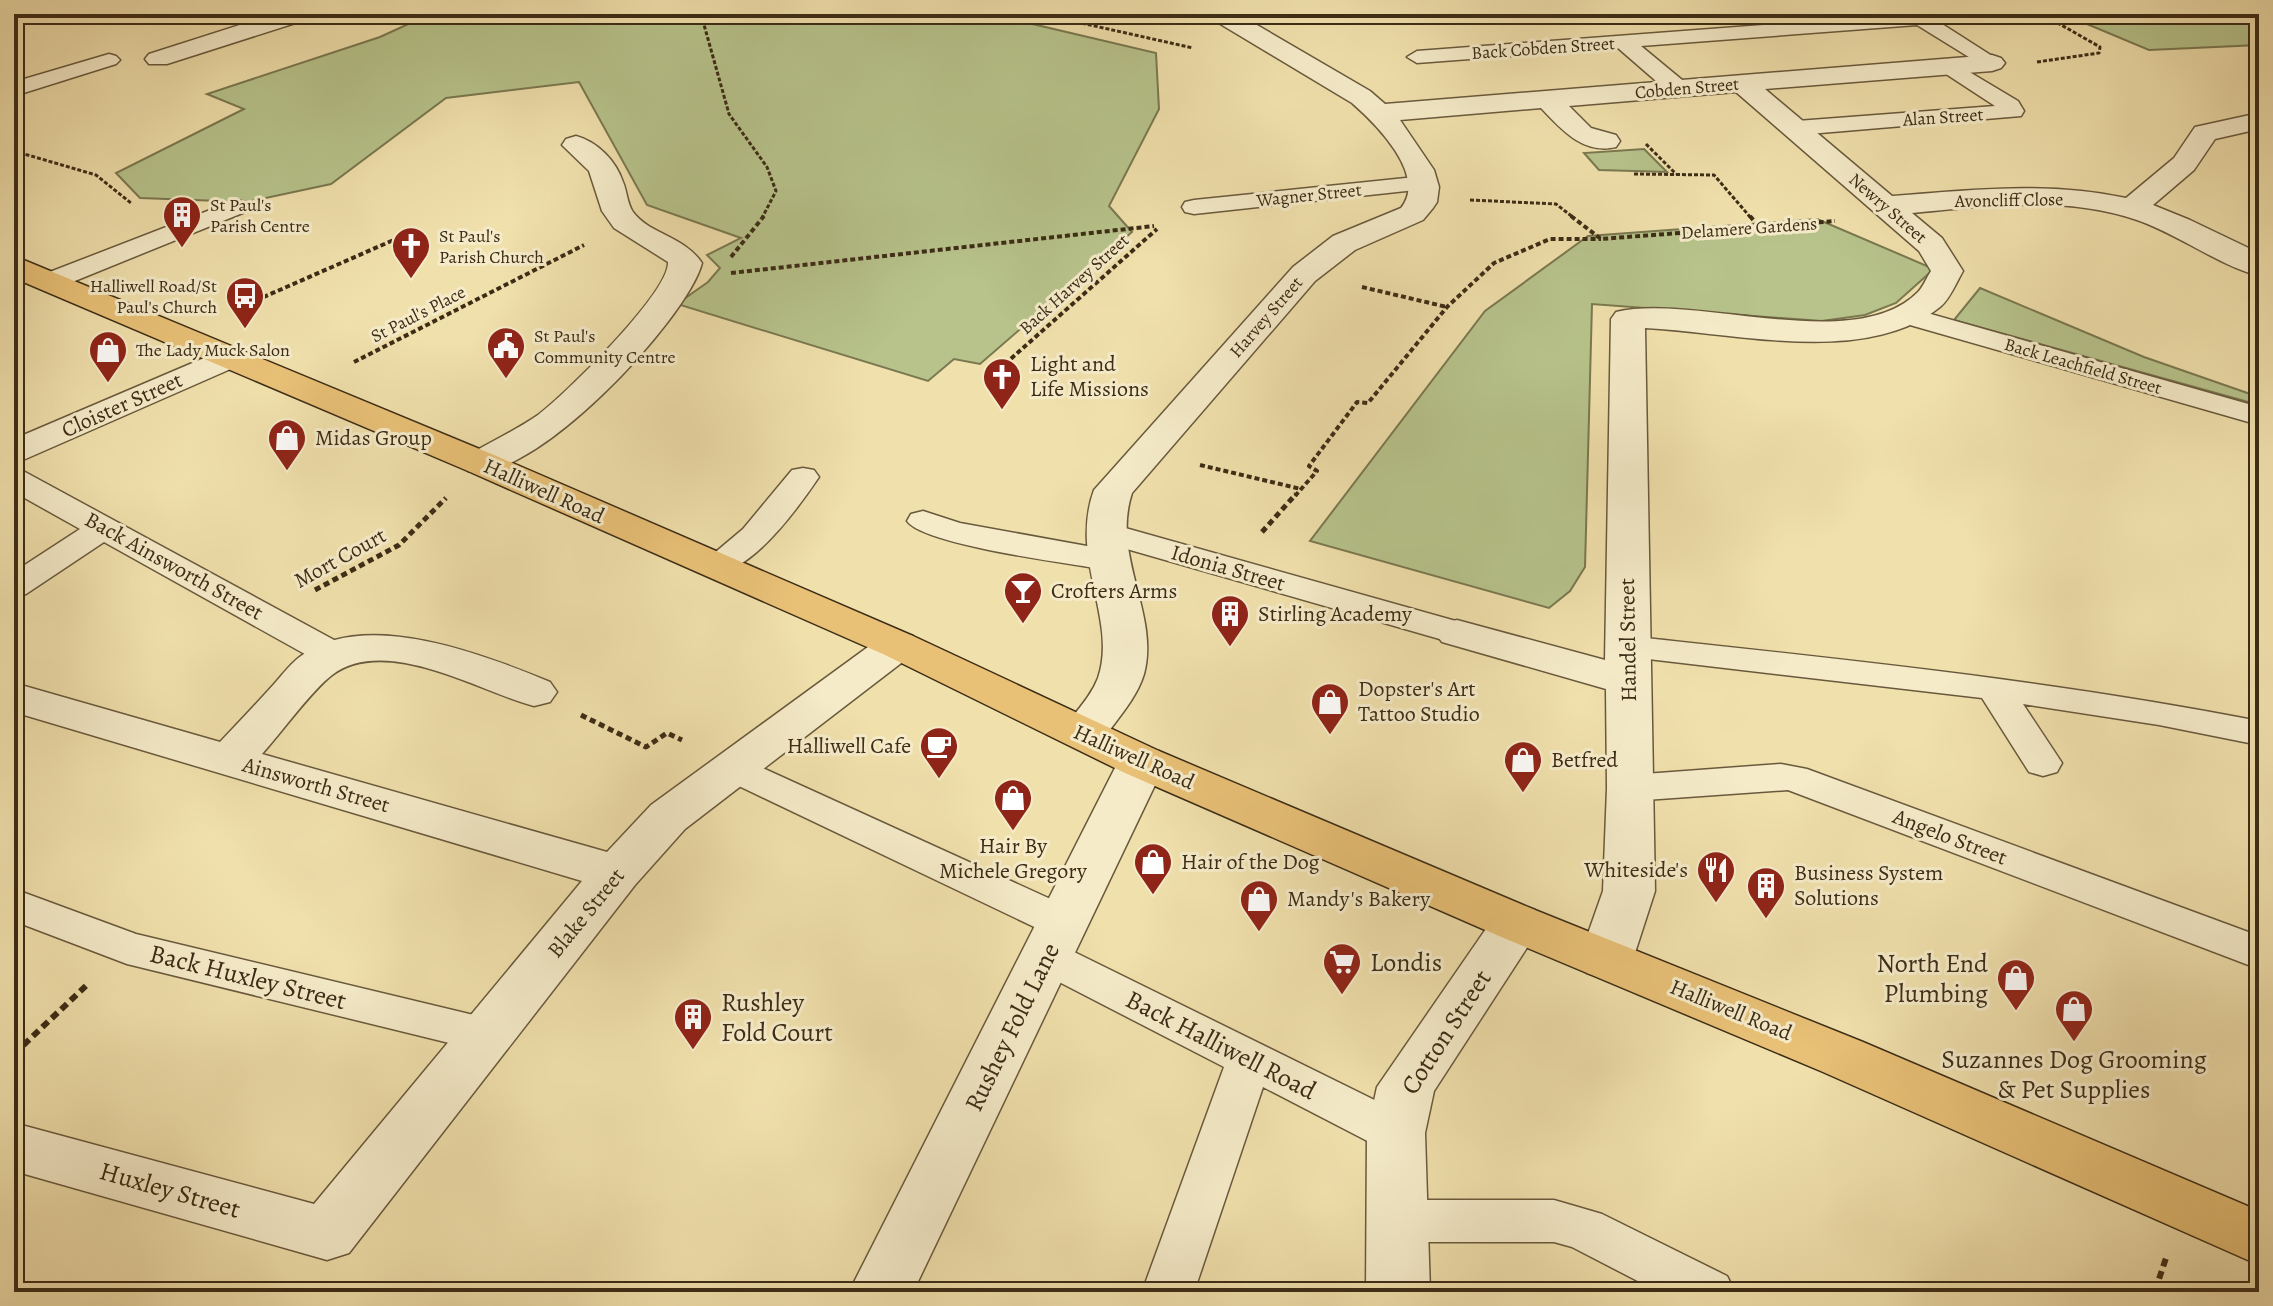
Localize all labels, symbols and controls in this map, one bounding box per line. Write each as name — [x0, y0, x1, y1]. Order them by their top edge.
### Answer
street label: Back Cobden Street — [1470, 31, 1616, 65]
street label: Cobden Street — [1634, 71, 1740, 105]
street label: Alan Street — [1901, 102, 1984, 132]
street label: Newry Street — [1844, 167, 1932, 249]
street label: Wagner Street — [1254, 178, 1363, 213]
street label: Avoncliff Close — [1953, 187, 2064, 213]
place label: St Paul's Parish Centre — [210, 193, 310, 238]
building icon: St Paul's Parish Centre — [161, 194, 203, 249]
street label: Delamere Gardens — [1680, 211, 1818, 245]
place label: St Paul's Parish Church — [439, 224, 544, 269]
church icon: St Paul's Parish Church — [390, 225, 432, 280]
street label: Back Harvey Street — [1014, 228, 1134, 340]
street label: Harvey Street — [1224, 271, 1308, 363]
place label: Halliwell Road/St Paul's Church — [90, 274, 217, 319]
bus stop icon: Halliwell Road/St Paul's Church — [224, 275, 266, 330]
street label: St Paul's Place — [367, 280, 469, 348]
place label: St Paul's Community Centre — [534, 324, 676, 369]
public building icon: St Paul's Community Centre — [485, 325, 527, 380]
shop icon: The Lady Muck Salon — [87, 329, 129, 384]
street label: Back Leachfield Street — [2002, 332, 2165, 400]
place label: The Lady Muck Salon — [136, 338, 290, 362]
place label: Light and Life Missions — [1030, 349, 1149, 404]
church icon: Light and Life Missions — [981, 356, 1023, 411]
street label: Cloister Street — [57, 365, 187, 445]
shop icon: Midas Group — [266, 417, 308, 472]
place label: Midas Group — [315, 423, 432, 453]
street label: Halliwell Road — [479, 451, 609, 531]
street label: Back Ainsworth Street — [79, 505, 269, 627]
street label: Mort Court — [289, 520, 391, 596]
street label: Idonia Street — [1168, 537, 1288, 599]
bar icon: Crofters Arms — [1002, 570, 1044, 625]
place label: Crofters Arms — [1051, 576, 1177, 606]
street label: Handel Street — [1612, 578, 1644, 702]
building icon: Stirling Academy — [1209, 593, 1251, 648]
place label: Stirling Academy — [1258, 599, 1412, 629]
place label: Dopster's Art Tattoo Studio — [1358, 674, 1480, 729]
shop icon: Dopster's Art Tattoo Studio — [1309, 681, 1351, 736]
street label: Halliwell Road — [1069, 717, 1199, 797]
cafe icon: Halliwell Cafe — [918, 725, 960, 780]
place label: Halliwell Cafe — [787, 731, 911, 761]
shop icon: Betfred — [1502, 739, 1544, 794]
place label: Betfred — [1551, 745, 1618, 775]
street label: Ainsworth Street — [238, 749, 393, 820]
shop icon: Hair By Michele Gregory — [992, 777, 1034, 832]
street label: Angelo Street — [1888, 801, 2011, 873]
place label: Hair By Michele Gregory — [939, 831, 1087, 886]
shop icon: Hair of the Dog — [1132, 841, 1174, 896]
place label: Hair of the Dog — [1181, 847, 1320, 877]
restaurant icon: Whiteside's — [1695, 849, 1737, 904]
place label: Whiteside's — [1583, 855, 1688, 885]
place label: Business System Solutions — [1794, 858, 1943, 913]
street label: Blake Street — [540, 862, 632, 964]
building icon: Business System Solutions — [1745, 865, 1787, 920]
shop icon: Mandy's Bakery — [1238, 878, 1280, 933]
place label: Mandy's Bakery — [1287, 884, 1430, 914]
street label: Back Huxley Street — [146, 936, 350, 1018]
street label: Rushey Fold Lane — [956, 937, 1068, 1117]
supermarket icon: Londis — [1321, 941, 1363, 996]
place label: Londis — [1370, 945, 1442, 980]
place label: North End Plumbing — [1877, 946, 1988, 1011]
shop icon: North End Plumbing — [1995, 957, 2037, 1012]
street label: Cotton Street — [1393, 963, 1500, 1101]
street label: Halliwell Road — [1665, 972, 1797, 1048]
street label: Back Halliwell Road — [1120, 982, 1322, 1108]
place label: Rushley Fold Court — [721, 985, 833, 1050]
shop icon: Suzannes Dog Grooming & Pet Supplies — [2053, 988, 2095, 1043]
building icon: Rushley Fold Court — [672, 996, 714, 1051]
place label: Suzannes Dog Grooming & Pet Supplies — [1941, 1042, 2207, 1107]
street label: Huxley Street — [96, 1153, 245, 1227]

